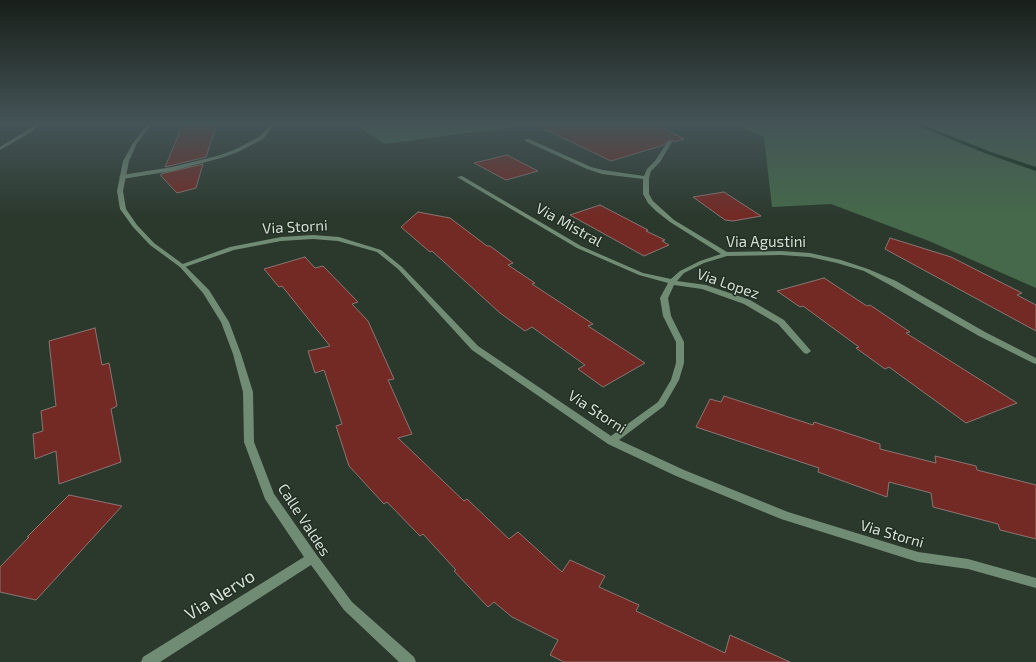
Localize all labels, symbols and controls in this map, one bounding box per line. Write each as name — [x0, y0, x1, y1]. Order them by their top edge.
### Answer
street label: Via Mistral — [533, 199, 605, 251]
street label: Via Storni — [262, 216, 328, 238]
street label: Via Agustini — [726, 233, 806, 251]
street label: Via Lopez — [694, 265, 762, 303]
street label: Via Storni — [565, 387, 629, 437]
street label: Calle Valdes — [274, 480, 334, 560]
street label: Via Storni — [858, 516, 926, 552]
street label: Via Nervo — [181, 565, 259, 625]

